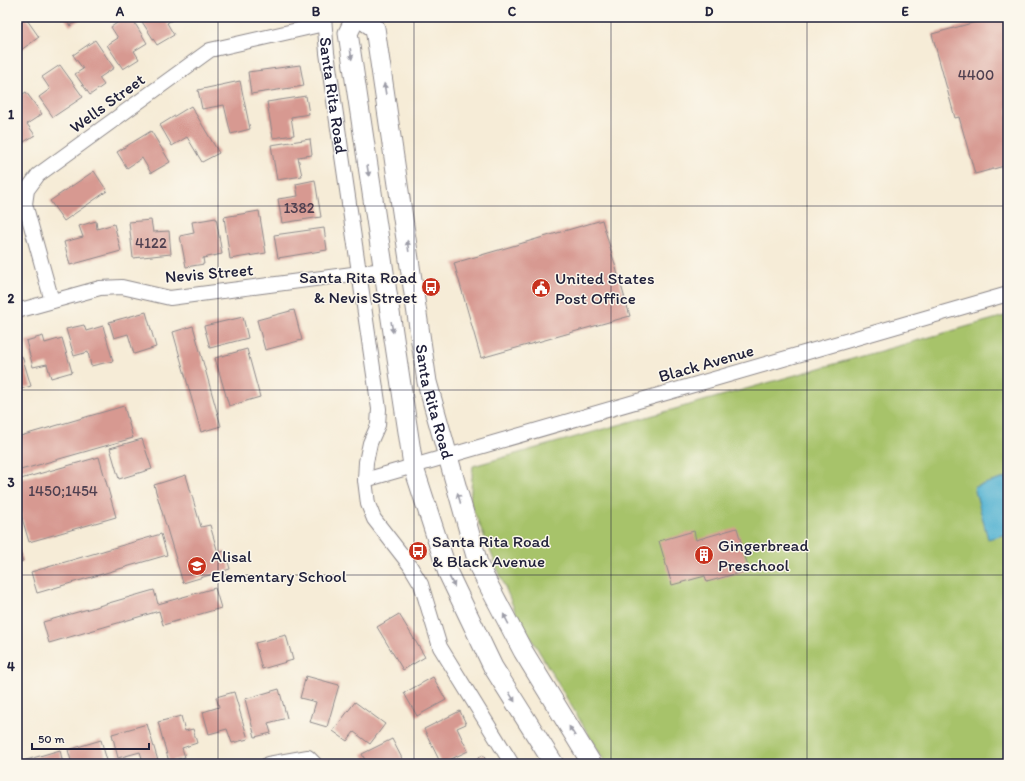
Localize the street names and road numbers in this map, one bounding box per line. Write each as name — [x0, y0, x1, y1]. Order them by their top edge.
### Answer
street label: Santa Rita Road — [316, 36, 352, 156]
street label: Wells Street — [65, 69, 149, 137]
street label: Nevis Street — [164, 259, 255, 287]
street label: Black Avenue — [656, 340, 756, 386]
street label: Santa Rita Road — [412, 343, 458, 462]

